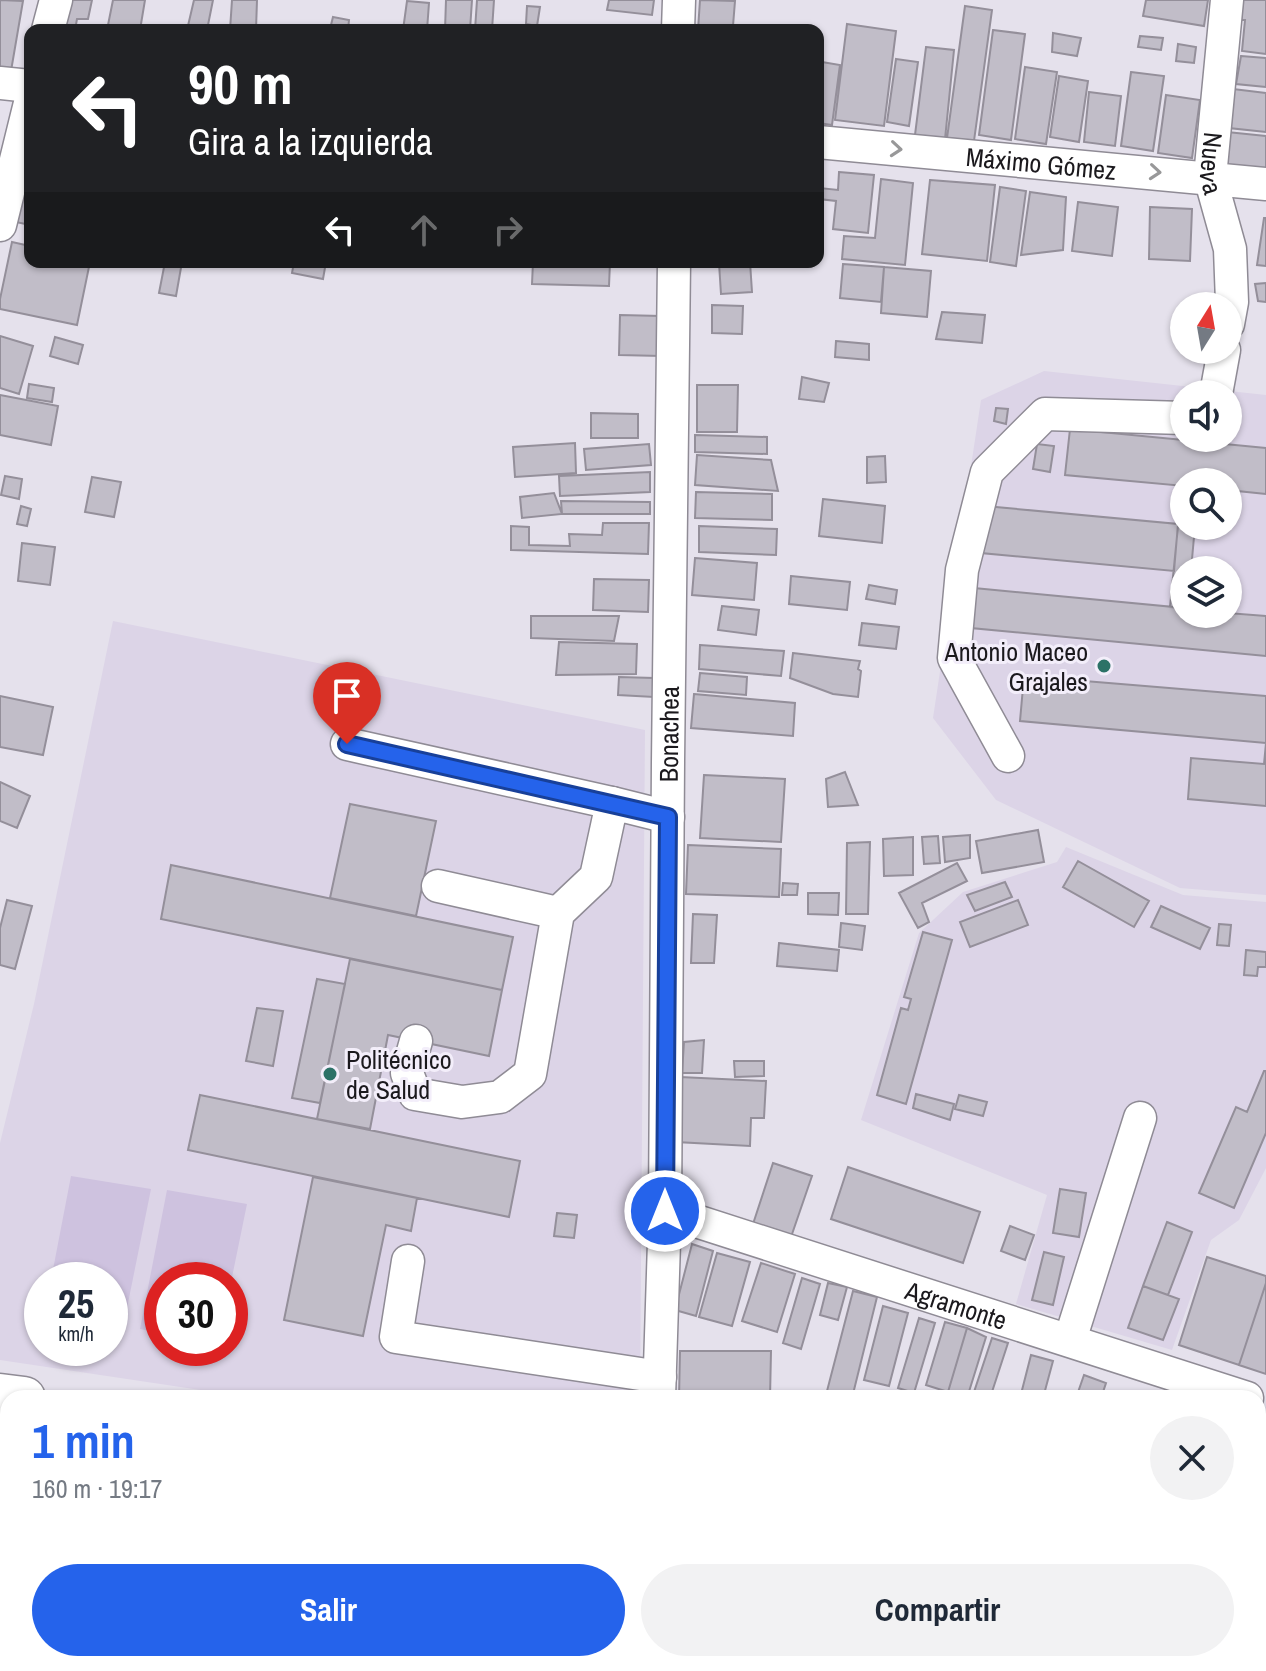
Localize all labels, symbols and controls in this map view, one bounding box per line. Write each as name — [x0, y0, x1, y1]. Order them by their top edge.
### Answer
text: 90 m — [188, 46, 293, 121]
icon: left — [56, 56, 160, 160]
text: Gira a la izquierda — [188, 118, 433, 166]
street label: Nueva — [1192, 131, 1232, 198]
street label: Máximo Gómez — [964, 138, 1118, 187]
one-way arrow — [890, 140, 903, 157]
one-way arrow — [1149, 163, 1162, 180]
icon: left — [318, 208, 362, 252]
icon: ahead — [402, 208, 446, 252]
icon: right — [486, 208, 530, 252]
north arrow — [1170, 292, 1242, 364]
map controls — [1170, 292, 1242, 628]
button: sound — [1170, 380, 1242, 452]
button: search — [1170, 468, 1242, 540]
button: layers — [1170, 556, 1242, 628]
place label: Antonio Maceo Grajales — [944, 634, 1088, 699]
marker: Antonio Maceo Grajales — [1095, 657, 1113, 675]
pin — [313, 662, 381, 744]
icon: arrive — [325, 674, 369, 718]
street label: Bonachea — [650, 686, 686, 782]
place label: Politécnico de Salud — [346, 1042, 451, 1107]
marker: Politécnico de Salud — [321, 1065, 339, 1083]
position arrow — [623, 1169, 707, 1253]
speed limit sign: 30 — [144, 1262, 248, 1366]
street label: Agramonte — [900, 1272, 1011, 1337]
text: 25 — [58, 1277, 94, 1330]
text: km/h — [58, 1320, 94, 1347]
text: 1 min — [32, 1408, 135, 1473]
button: close — [1150, 1416, 1234, 1500]
text: 160 m · 19:17 — [32, 1471, 162, 1506]
button: Salir — [32, 1564, 625, 1656]
button: Compartir — [641, 1564, 1234, 1656]

